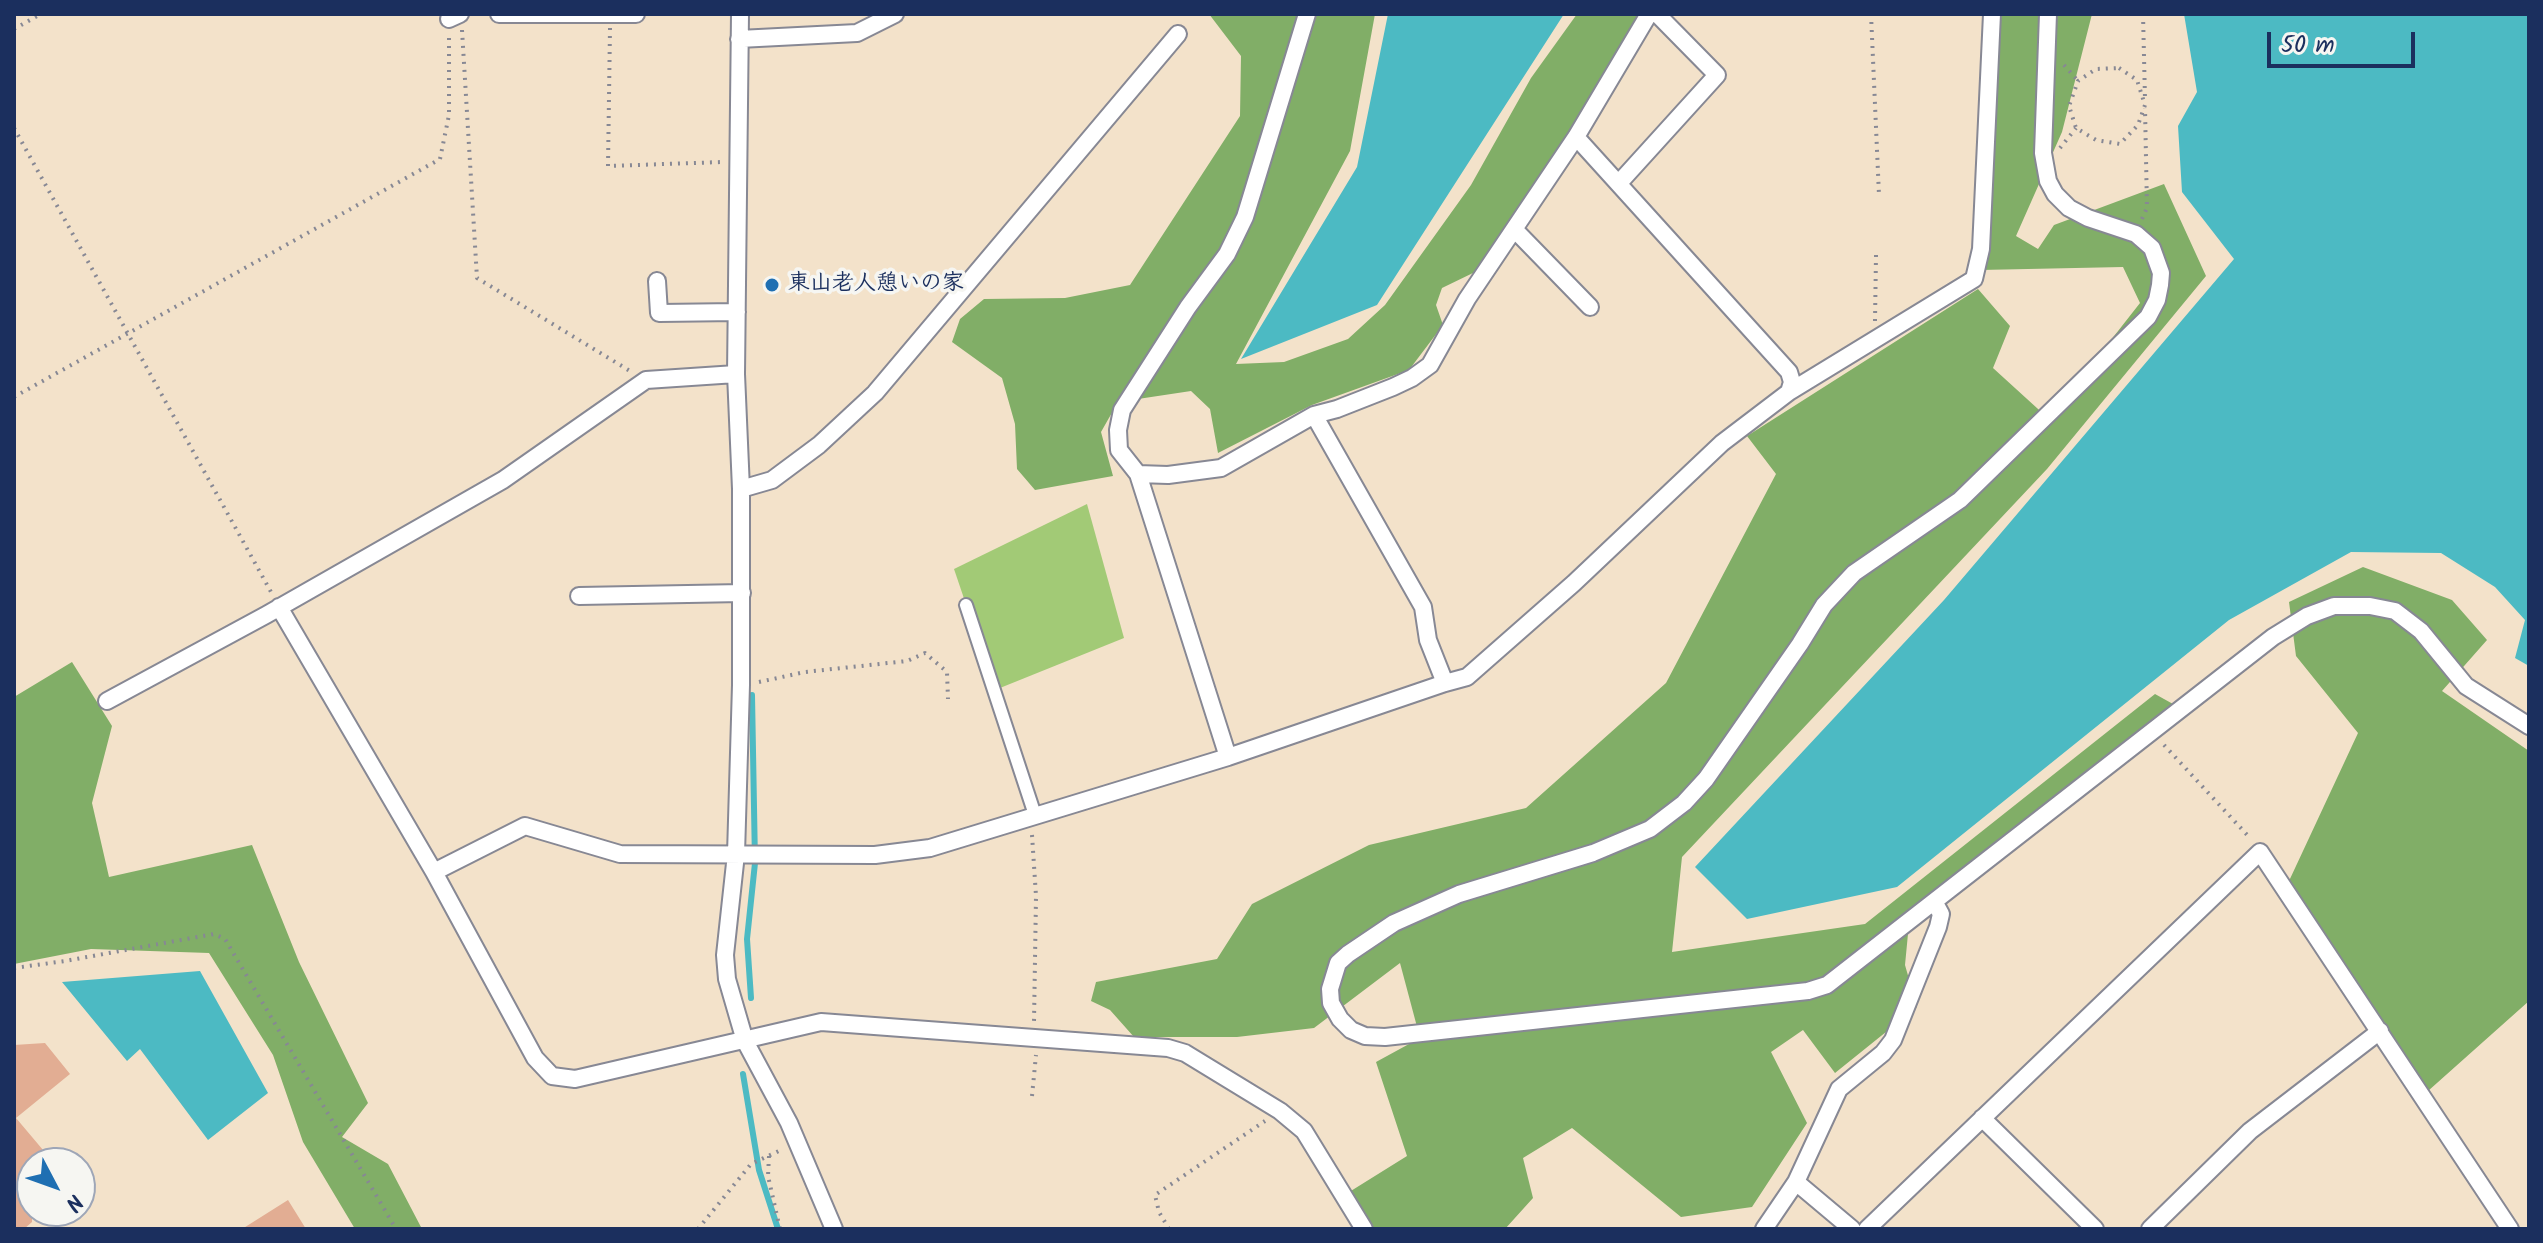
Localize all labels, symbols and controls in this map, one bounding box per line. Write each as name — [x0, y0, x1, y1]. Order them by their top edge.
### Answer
scale bar — [2271, 16, 2419, 66]
text: 50 m — [2281, 26, 2335, 65]
place label: 東山老人憩いの家 — [788, 272, 964, 298]
marker: 東山老人憩いの家 — [763, 276, 781, 294]
north arrow — [16, 1147, 96, 1227]
text: N — [55, 1185, 91, 1218]

